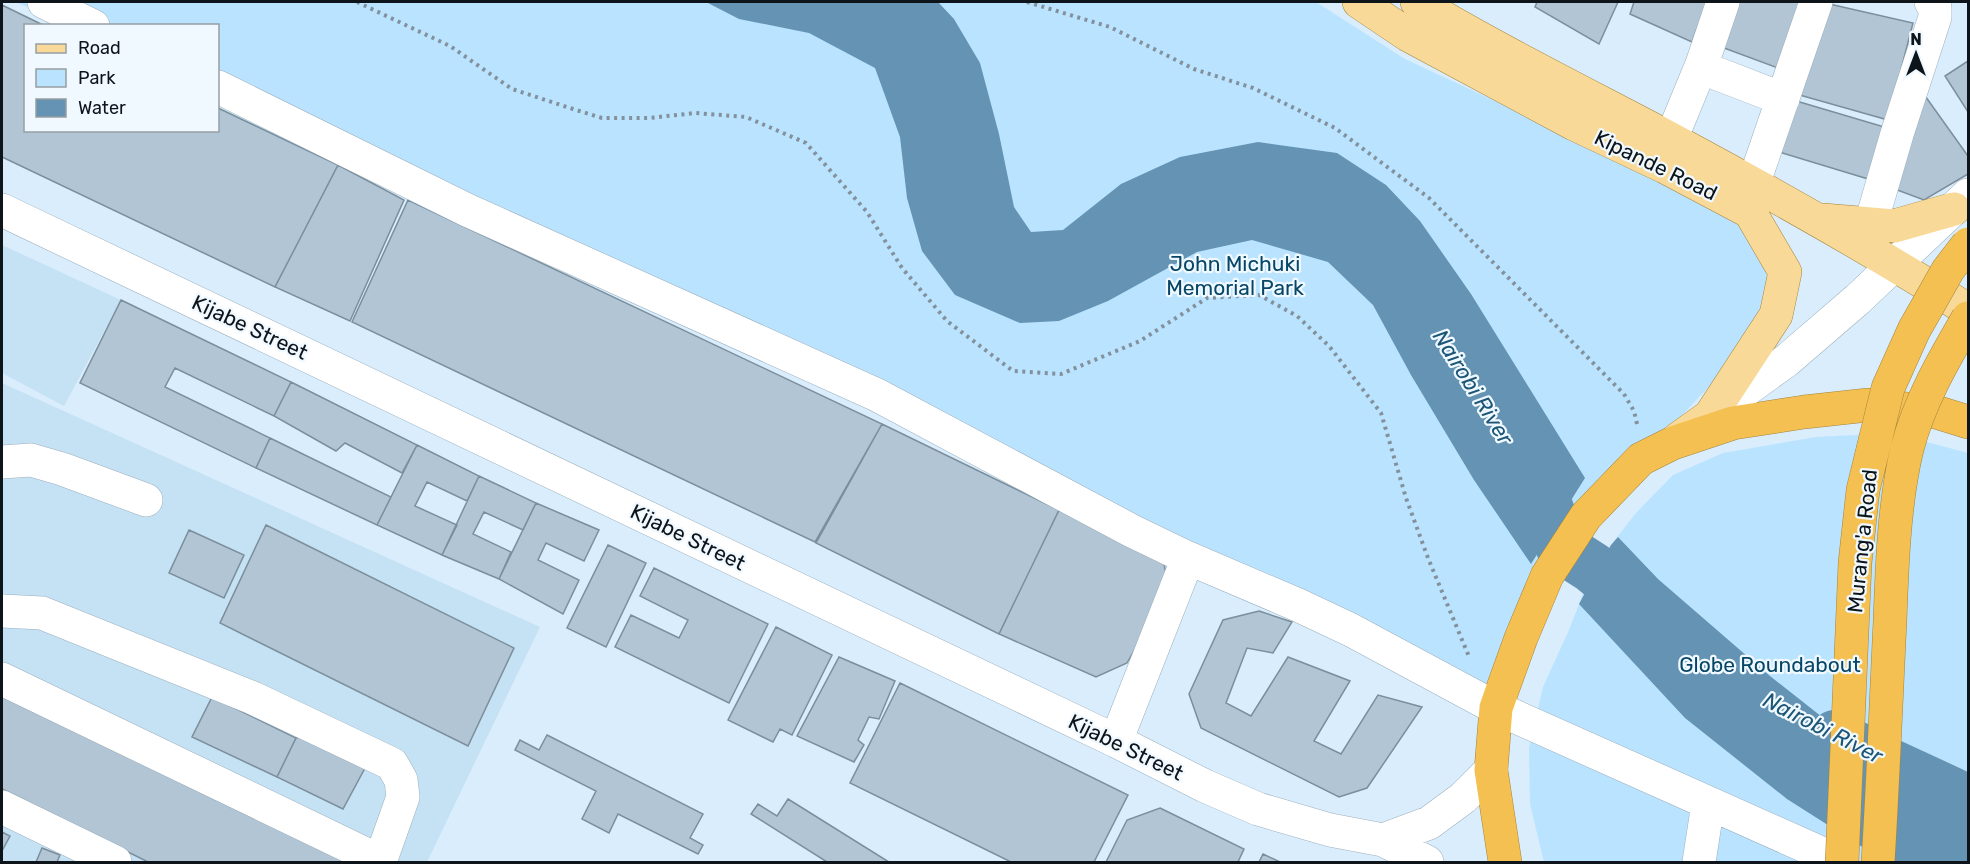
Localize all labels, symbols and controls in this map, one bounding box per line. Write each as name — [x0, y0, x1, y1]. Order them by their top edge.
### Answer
legend — [24, 24, 219, 132]
north arrow — [1886, 24, 1946, 84]
text: N — [1910, 30, 1922, 49]
text: Road — [78, 37, 121, 59]
text: Park — [78, 67, 116, 89]
text: Water — [78, 97, 126, 119]
street label: Kipande Road — [1590, 124, 1722, 206]
park label: John Michuki Memorial Park — [1166, 251, 1304, 300]
street label: Kijabe Street — [188, 289, 312, 365]
water label: Nairobi River — [1427, 324, 1520, 451]
street label: Murang'a Road — [1842, 468, 1882, 614]
street label: Kijabe Street — [626, 498, 750, 576]
park label: Globe Roundabout — [1679, 652, 1861, 677]
water label: Nairobi River — [1759, 686, 1889, 770]
street label: Kijabe Street — [1064, 708, 1188, 786]

